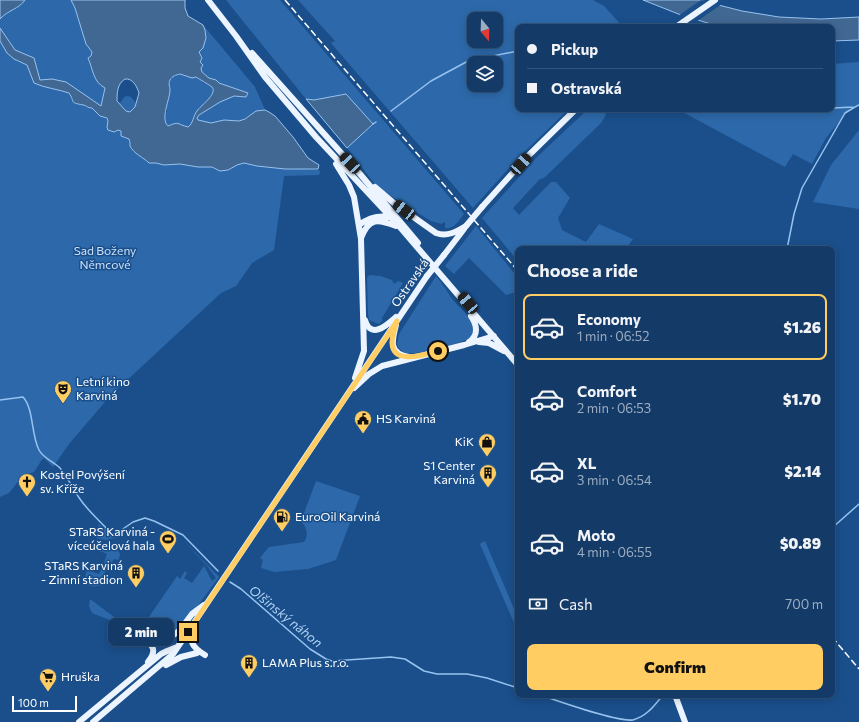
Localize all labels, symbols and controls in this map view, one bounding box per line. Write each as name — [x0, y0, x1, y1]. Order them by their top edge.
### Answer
north arrow — [467, 12, 503, 48]
map controls — [467, 12, 503, 92]
text: Pickup — [551, 40, 598, 58]
button: layers — [467, 56, 503, 92]
text: Ostravská — [551, 79, 622, 97]
car — [337, 150, 363, 176]
car — [509, 151, 533, 177]
car — [391, 198, 417, 222]
park label: Sad Boženy Němcové — [74, 243, 136, 271]
street label: Ostravská — [388, 256, 431, 309]
text: Choose a ride — [527, 259, 638, 281]
car — [456, 290, 480, 316]
icon: car — [529, 309, 565, 345]
text: Economy — [577, 310, 641, 328]
text: $1.26 — [783, 318, 821, 336]
text: 1 min · 06:52 — [577, 328, 649, 344]
route start — [429, 342, 447, 360]
place label: Letní kino Karviná — [76, 374, 130, 402]
theatre icon: Letní kino Karviná — [53, 379, 73, 404]
icon: car — [529, 381, 565, 417]
text: Comfort — [577, 382, 637, 400]
text: $1.70 — [783, 390, 821, 408]
text: 2 min · 06:53 — [577, 400, 651, 416]
public building icon: HS Karviná — [353, 409, 373, 434]
place label: HS Karviná — [376, 411, 436, 425]
shop icon: KiK — [477, 432, 497, 457]
place label: KiK — [455, 434, 474, 448]
icon: car — [529, 453, 565, 489]
text: XL — [577, 454, 596, 472]
place label: S1 Center Karviná — [423, 458, 475, 486]
text: $2.14 — [784, 462, 821, 480]
building icon: S1 Center Karviná — [478, 463, 498, 488]
place label: Kostel Povýšení sv. Kříže — [40, 467, 126, 495]
church icon: Kostel Povýšení sv. Kříže — [17, 472, 37, 497]
text: 3 min · 06:54 — [577, 472, 652, 488]
fuel station icon: EuroOil Karviná — [272, 507, 292, 532]
place label: EuroOil Karviná — [295, 509, 380, 523]
place label: STaRS Karviná - víceúčelová hala — [67, 524, 155, 552]
icon: car — [529, 525, 565, 561]
text: Moto — [577, 526, 616, 544]
sports icon: STaRS Karviná - víceúčelová hala — [158, 529, 178, 554]
text: $0.89 — [780, 534, 821, 552]
text: 4 min · 06:55 — [577, 544, 652, 560]
place label: STaRS Karviná - Zimní stadion — [41, 558, 123, 586]
building icon: STaRS Karviná - Zimní stadion — [126, 563, 146, 588]
water label: Olšinský náhon — [246, 582, 326, 650]
icon: cash — [527, 593, 549, 615]
text: Cash — [559, 595, 593, 613]
text: 700 m — [785, 596, 823, 612]
callout: 2 min — [108, 618, 174, 646]
route end — [179, 623, 197, 641]
text: 2 min — [125, 624, 157, 640]
button: Confirm — [527, 644, 823, 690]
building icon: LAMA Plus s.r.o. — [239, 653, 259, 678]
place label: LAMA Plus s.r.o. — [262, 655, 349, 669]
supermarket icon: Hruška — [38, 667, 58, 692]
place label: Hruška — [61, 669, 100, 683]
scale bar — [12, 694, 77, 713]
text: 100 m — [18, 696, 49, 709]

